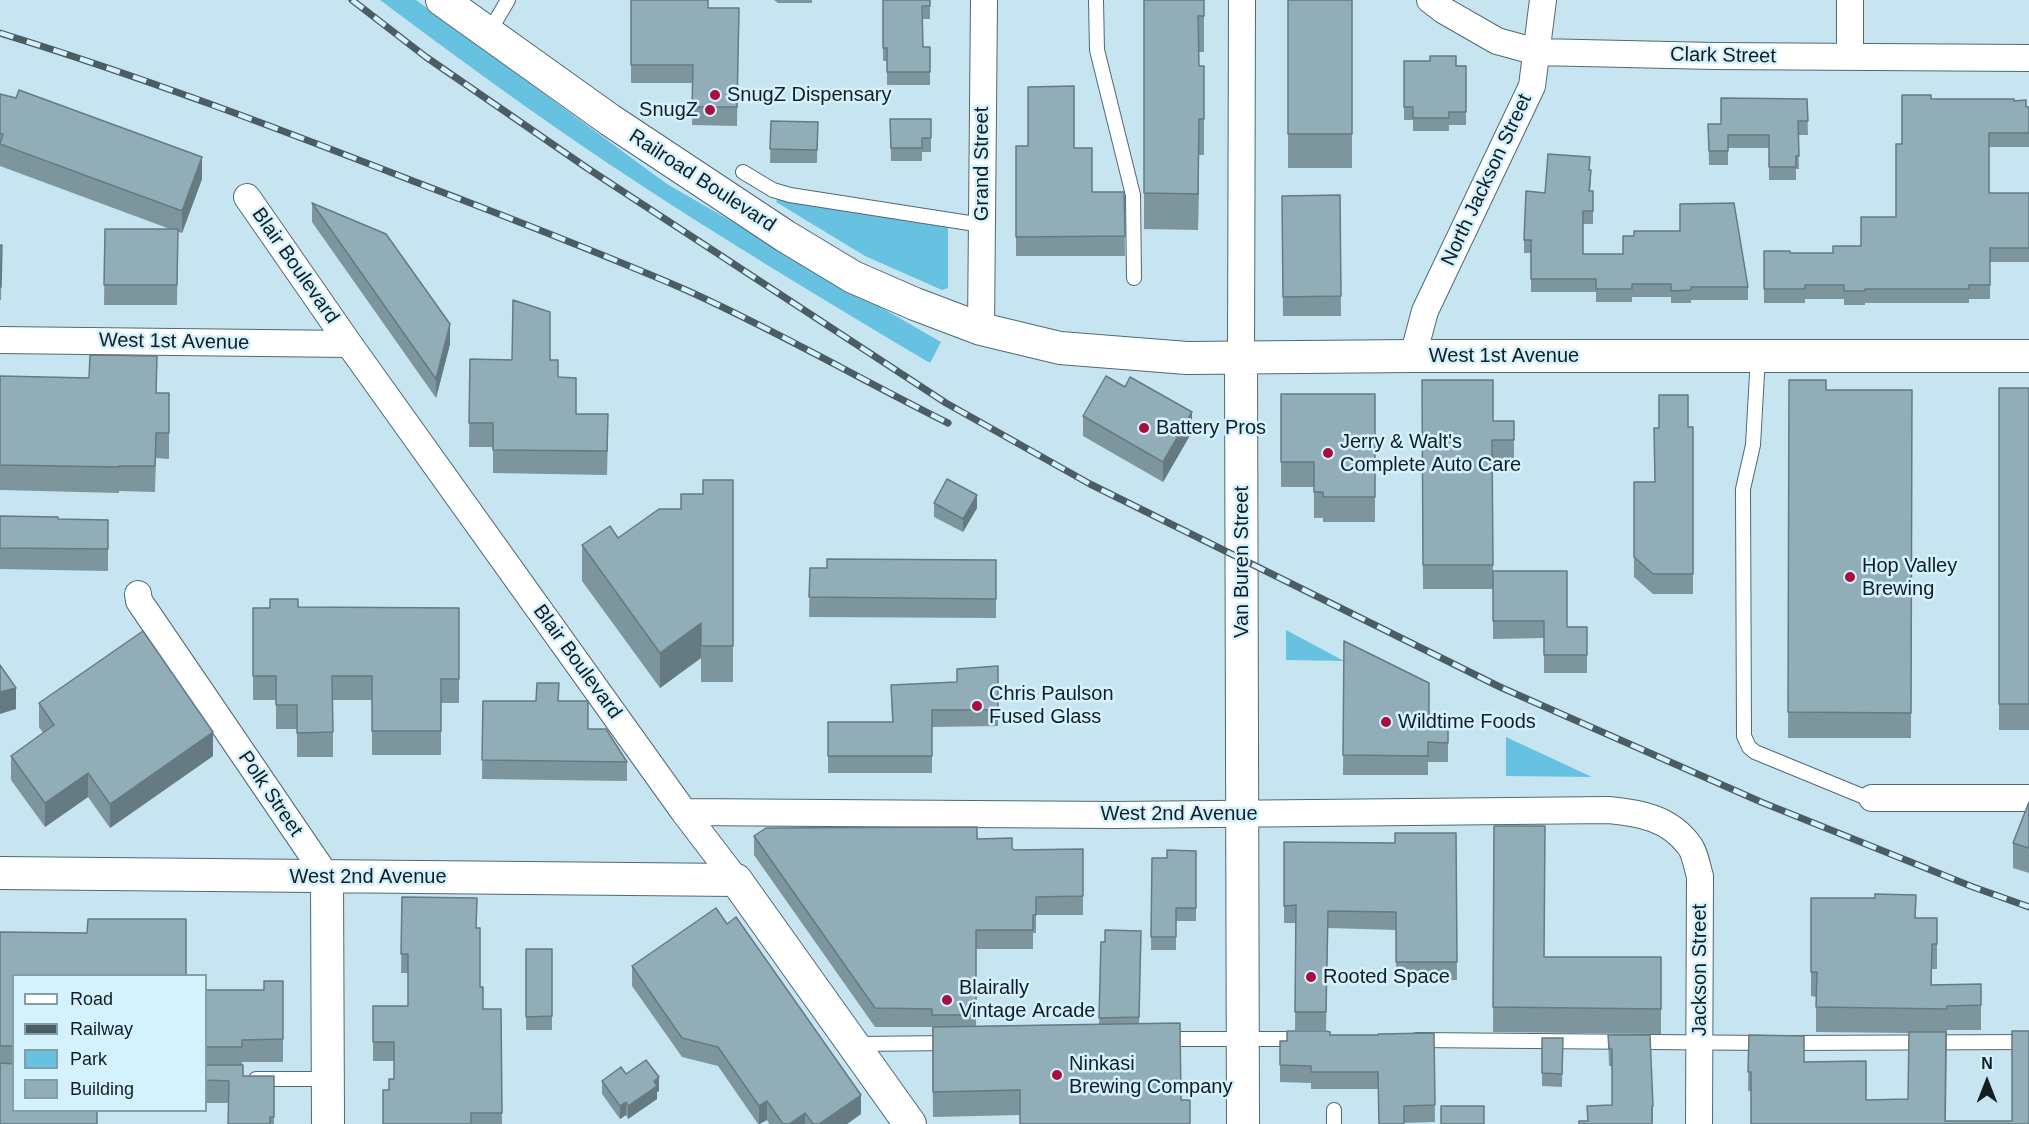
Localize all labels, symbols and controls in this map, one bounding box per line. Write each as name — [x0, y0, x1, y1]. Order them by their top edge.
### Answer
street label: Clark Street — [1670, 43, 1776, 69]
place label: SnugZ Dispensary — [727, 83, 892, 107]
marker: SnugZ Dispensary — [708, 88, 722, 102]
street label: North Jackson Street — [1437, 90, 1537, 270]
place label: SnugZ — [639, 98, 698, 122]
marker: SnugZ — [703, 103, 717, 117]
street label: Grand Street — [970, 107, 994, 221]
street label: Railroad Boulevard — [624, 125, 780, 237]
street label: Blair Boulevard — [246, 204, 344, 328]
street label: West 1st Avenue — [99, 329, 249, 355]
street label: West 1st Avenue — [1429, 344, 1579, 368]
place label: Battery Pros — [1156, 416, 1266, 440]
marker: Battery Pros — [1137, 421, 1151, 435]
place label: Jerry & Walt's Complete Auto Care — [1340, 430, 1521, 477]
marker: Jerry & Walt's Complete Auto Care — [1321, 446, 1335, 460]
street label: Van Buren Street — [1230, 486, 1254, 638]
place label: Hop Valley Brewing — [1862, 554, 1957, 601]
marker: Hop Valley Brewing — [1843, 570, 1857, 584]
street label: Blair Boulevard — [527, 600, 627, 724]
place label: Chris Paulson Fused Glass — [989, 682, 1114, 729]
marker: Chris Paulson Fused Glass — [970, 699, 984, 713]
place label: Wildtime Foods — [1398, 710, 1536, 734]
marker: Wildtime Foods — [1379, 715, 1393, 729]
street label: Polk Street — [233, 747, 307, 841]
street label: West 2nd Avenue — [1100, 802, 1258, 826]
street label: West 2nd Avenue — [289, 865, 447, 889]
street label: Jackson Street — [1688, 904, 1712, 1036]
place label: Rooted Space — [1323, 965, 1450, 989]
marker: Rooted Space — [1304, 970, 1318, 984]
legend — [12, 974, 207, 1112]
place label: Blairally Vintage Arcade — [959, 976, 1095, 1023]
text: Road — [70, 989, 113, 1009]
marker: Blairally Vintage Arcade — [940, 993, 954, 1007]
text: Railway — [70, 1019, 133, 1039]
text: Park — [70, 1049, 107, 1069]
place label: Ninkasi Brewing Company — [1069, 1052, 1232, 1099]
north arrow — [1957, 1052, 2017, 1112]
text: N — [1981, 1055, 1993, 1072]
marker: Ninkasi Brewing Company — [1050, 1068, 1064, 1082]
text: Building — [70, 1079, 134, 1099]

